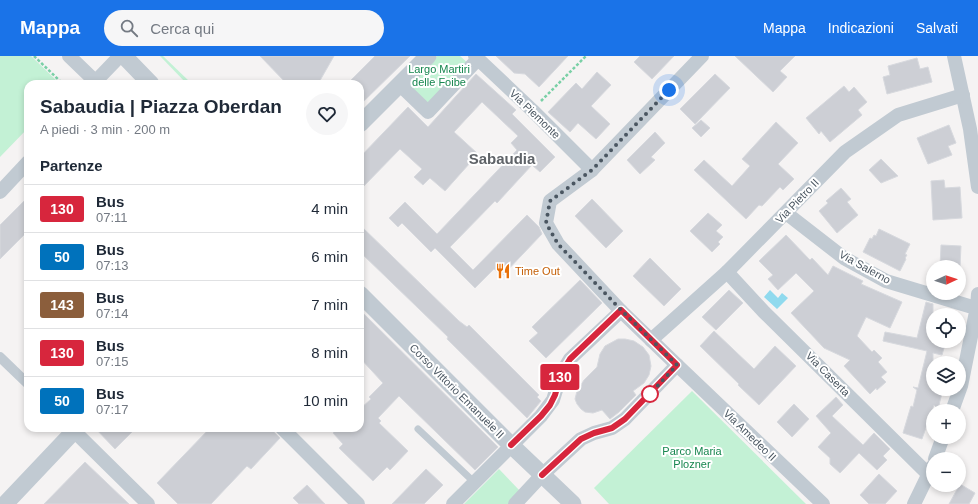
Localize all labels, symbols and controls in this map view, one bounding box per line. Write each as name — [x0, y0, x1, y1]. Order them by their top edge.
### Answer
search box — [104, 10, 384, 46]
text: Mappa — [20, 17, 80, 38]
icon: search — [118, 17, 140, 39]
text: Cerca qui — [150, 20, 214, 37]
text: Mappa — [763, 20, 806, 36]
text: Indicazioni — [828, 20, 894, 36]
text: Salvati — [916, 20, 958, 36]
park label: Largo Martiri delle Foibe — [408, 63, 470, 88]
your location — [659, 80, 679, 100]
street label: Via Piemonte — [507, 87, 563, 141]
button: heart — [306, 93, 348, 135]
text: Sabaudia | Piazza Oberdan — [40, 96, 282, 117]
text: A piedi · 3 min · 200 m — [40, 122, 170, 137]
district label: Sabaudia — [469, 150, 536, 167]
text: Partenze — [40, 157, 103, 174]
street label: Via Pietro II — [773, 176, 821, 226]
text: Bus — [96, 193, 124, 210]
text: 4 min — [311, 200, 348, 217]
text: 130 — [50, 201, 74, 217]
text: 07:11 — [96, 210, 128, 225]
text: Bus — [96, 241, 124, 258]
text: 6 min — [311, 248, 348, 265]
street label: Via Salerno — [837, 248, 893, 286]
text: 50 — [54, 249, 70, 265]
text: 07:13 — [96, 258, 129, 273]
north arrow — [926, 260, 966, 300]
map controls — [926, 260, 966, 492]
restaurant icon: Time Out — [494, 262, 512, 280]
place label: Time Out — [515, 265, 560, 277]
text: Bus — [96, 289, 124, 306]
text: 7 min — [311, 296, 348, 313]
text: 143 — [50, 297, 74, 313]
text: 07:14 — [96, 306, 129, 321]
button: locate — [926, 308, 966, 348]
text: Bus — [96, 337, 124, 354]
street label: Corso Vittorio Emanuele II — [407, 341, 507, 441]
text: 8 min — [311, 344, 348, 361]
text: 130 — [50, 345, 74, 361]
street label: Via Caserta — [804, 350, 853, 399]
text: 07:15 — [96, 354, 129, 369]
button: layers — [926, 356, 966, 396]
line badge: 130 — [537, 364, 583, 390]
text: 130 — [548, 369, 572, 385]
text: Bus — [96, 385, 124, 402]
unlabelled marker — [641, 385, 659, 403]
text: 10 min — [303, 392, 348, 409]
text: 50 — [54, 393, 70, 409]
text: 07:17 — [96, 402, 129, 417]
button: + — [926, 404, 966, 444]
street label: Via Amedeo II — [721, 407, 779, 463]
park label: Parco Maria Plozner — [662, 445, 723, 470]
button: − — [926, 452, 966, 492]

